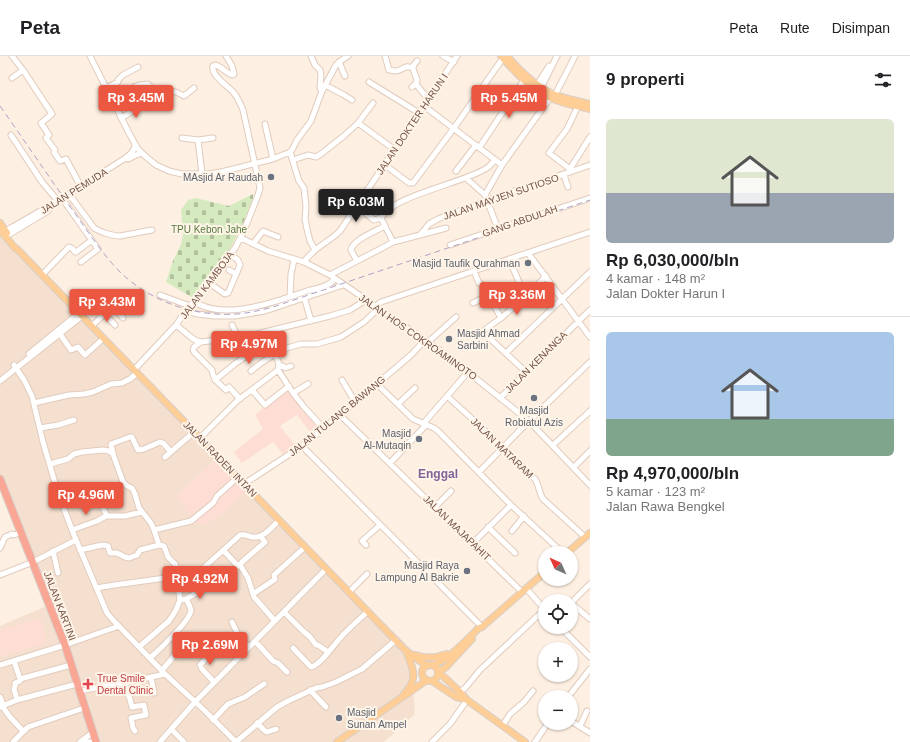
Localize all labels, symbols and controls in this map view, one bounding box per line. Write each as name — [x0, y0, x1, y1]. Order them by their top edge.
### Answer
text: Peta — [20, 17, 60, 38]
text: Peta — [729, 20, 758, 36]
text: Rute — [780, 20, 810, 36]
text: Disimpan — [832, 20, 890, 36]
icon: filters — [872, 69, 894, 91]
text: 9 properti — [606, 70, 684, 89]
street label: JALAN DOKTER HARUN I — [374, 71, 450, 177]
pin: Rp 3.45M — [95, 85, 177, 119]
pin: Rp 5.45M — [468, 85, 550, 119]
text: Rp 3.45M — [107, 90, 165, 105]
text: Rp 5.45M — [480, 90, 538, 105]
icon: home — [714, 145, 786, 217]
street label: JALAN PEMUDA — [39, 166, 110, 216]
place label: MAsjid Ar Raudah — [183, 172, 263, 183]
marker: MAsjid Ar Raudah — [266, 172, 276, 182]
street label: JALAN MAYJEN SUTIOSO — [442, 172, 560, 222]
pin: Rp 6.03M — [315, 189, 397, 223]
text: Rp 6.03M — [327, 194, 385, 209]
street label: GANG ABDULAH — [481, 203, 559, 239]
park label: TPU Kebon Jahe — [171, 224, 248, 235]
street label: JALAN KAMBOJA — [178, 249, 236, 321]
text: Rp 6,030,000/bln — [606, 251, 739, 270]
place label: Masjid Taufik Qurahman — [412, 258, 520, 269]
marker: Masjid Taufik Qurahman — [523, 258, 533, 268]
text: 4 kamar · 148 m² — [606, 271, 705, 286]
pin: Rp 3.36M — [476, 282, 558, 316]
text: Jalan Dokter Harun I — [606, 286, 725, 301]
text: Rp 3.36M — [488, 287, 546, 302]
pin: Rp 3.43M — [66, 289, 148, 323]
street label: JALAN HOS COKROAMINOTO — [357, 292, 479, 382]
text: Rp 3.43M — [78, 294, 136, 309]
place label: Masjid Ahmad Sarbini — [457, 328, 520, 351]
street label: JALAN KENANGA — [503, 329, 569, 395]
pin: Rp 4.97M — [208, 331, 290, 365]
marker: Masjid Ahmad Sarbini — [444, 334, 454, 344]
text: Rp 4.97M — [220, 336, 278, 351]
icon: home — [714, 358, 786, 430]
street label: JALAN TULANG BAWANG — [287, 374, 388, 458]
marker: Masjid Robiatul Azis — [529, 393, 539, 403]
place label: Masjid Robiatul Azis — [505, 405, 563, 428]
street label: JALAN MATARAM — [469, 415, 535, 481]
street label: JALAN RADEN INTAN — [181, 419, 259, 499]
place label: Masjid Al-Mutaqin — [363, 428, 411, 451]
marker: Masjid Al-Mutaqin — [414, 434, 424, 444]
text: Rp 4,970,000/bln — [606, 464, 739, 483]
district label: Enggal — [418, 467, 458, 481]
pin: Rp 4.96M — [45, 482, 127, 516]
text: 5 kamar · 123 m² — [606, 484, 705, 499]
text: Rp 4.96M — [57, 487, 115, 502]
street label: JALAN MAJAPAHIT — [421, 493, 493, 563]
text: Jalan Rawa Bengkel — [606, 499, 725, 514]
north arrow — [538, 546, 578, 586]
map controls — [538, 546, 578, 730]
place label: Masjid Raya Lampung Al Bakrie — [375, 560, 459, 583]
pin: Rp 4.92M — [159, 566, 241, 600]
marker: Masjid Raya Lampung Al Bakrie — [462, 566, 472, 576]
street label: JALAN KARTINI — [42, 570, 78, 642]
text: Rp 4.92M — [171, 571, 229, 586]
button: locate — [538, 594, 578, 634]
pin: Rp 2.69M — [169, 632, 251, 666]
text: Rp 2.69M — [181, 637, 239, 652]
button: + — [538, 642, 578, 682]
place label: True Smile Dental Clinic — [97, 673, 153, 696]
marker: True Smile Dental Clinic — [82, 678, 94, 690]
button: − — [538, 690, 578, 730]
place label: Masjid Sunan Ampel — [347, 707, 407, 730]
marker: Masjid Sunan Ampel — [334, 713, 344, 723]

